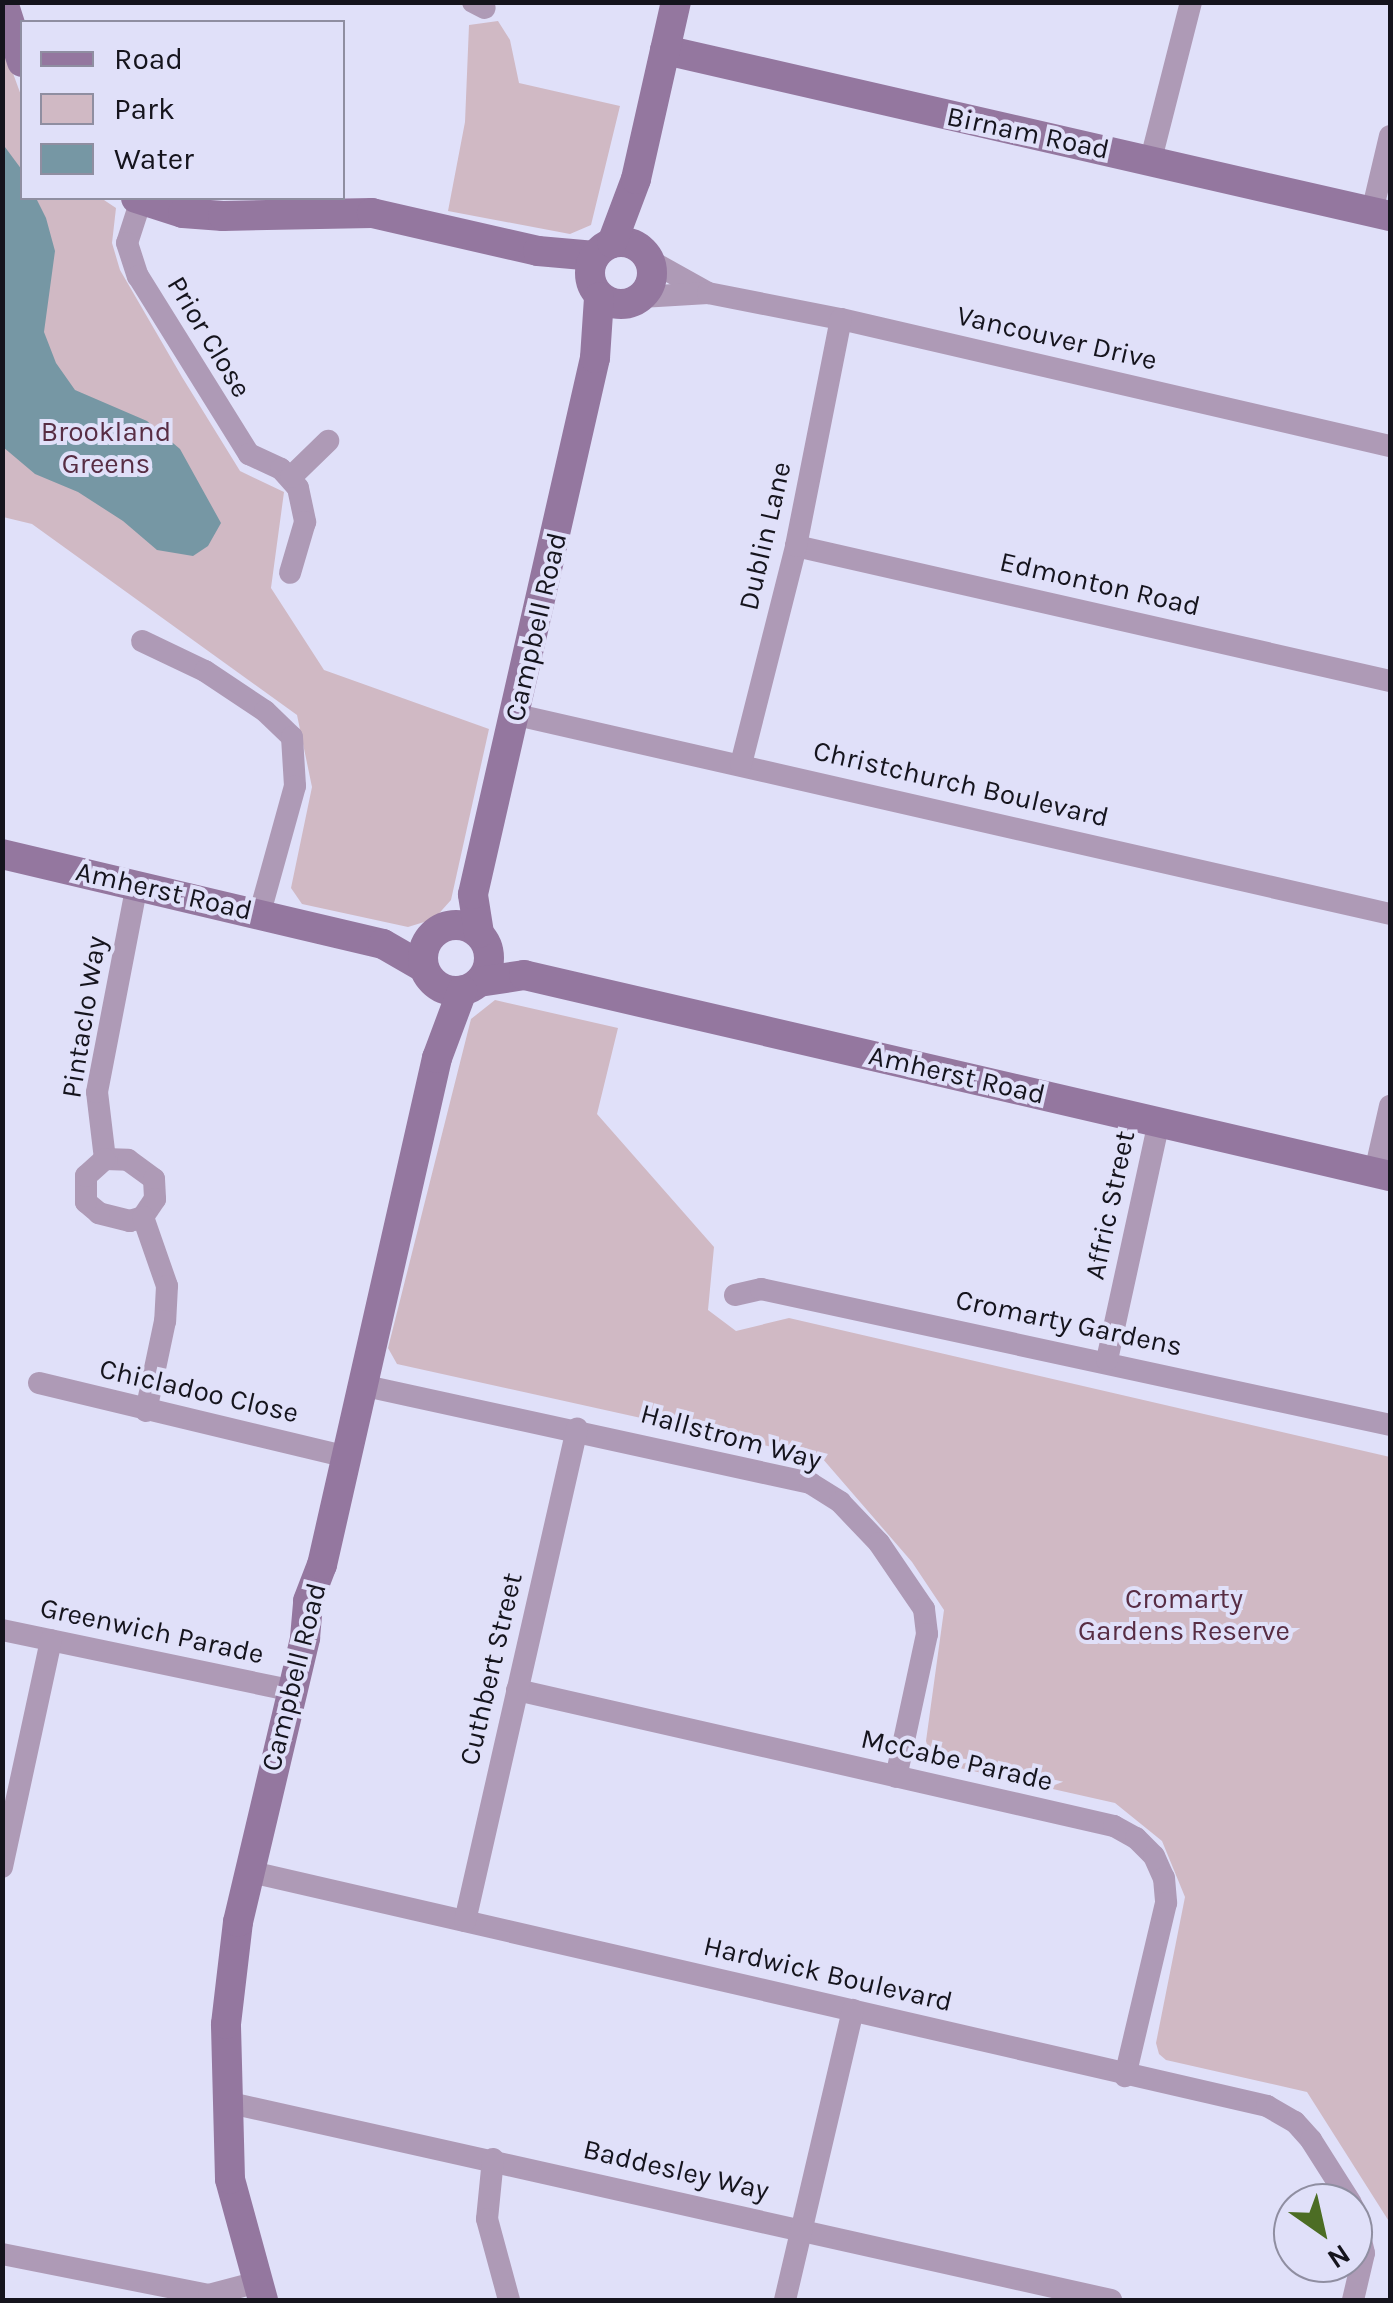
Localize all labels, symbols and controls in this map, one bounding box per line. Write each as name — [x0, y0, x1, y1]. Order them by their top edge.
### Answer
legend — [20, 20, 345, 200]
text: Road — [114, 41, 183, 77]
text: Park — [114, 91, 175, 127]
street label: Birnam Road — [944, 99, 1112, 167]
text: Water — [114, 141, 194, 177]
street label: Prior Close — [160, 270, 258, 404]
street label: Vancouver Drive — [954, 299, 1160, 377]
park label: Brookland Greens — [41, 415, 171, 481]
street label: Dublin Lane — [732, 458, 798, 614]
street label: Campbell Road — [498, 529, 574, 725]
street label: Edmonton Road — [997, 545, 1203, 623]
street label: Christchurch Boulevard — [810, 734, 1112, 834]
street label: Amherst Road — [73, 854, 255, 928]
street label: Pintaclo Way — [55, 934, 113, 1100]
street label: Amherst Road — [866, 1038, 1048, 1112]
street label: Affric Street — [1078, 1127, 1142, 1283]
street label: Cromarty Gardens — [953, 1283, 1185, 1363]
street label: Chicladoo Close — [96, 1352, 302, 1430]
street label: Hallstrom Way — [637, 1397, 825, 1477]
street label: Cuthbert Street — [453, 1569, 529, 1769]
street label: Campbell Road — [254, 1579, 334, 1775]
park label: Cromarty Gardens Reserve — [1078, 1582, 1290, 1648]
street label: Greenwich Parade — [37, 1591, 267, 1671]
street label: McCabe Parade — [858, 1722, 1056, 1798]
street label: Hardwick Boulevard — [700, 1929, 956, 2019]
street label: Baddesley Way — [580, 2132, 772, 2208]
north arrow — [1273, 2183, 1373, 2283]
text: N — [1321, 2237, 1356, 2276]

